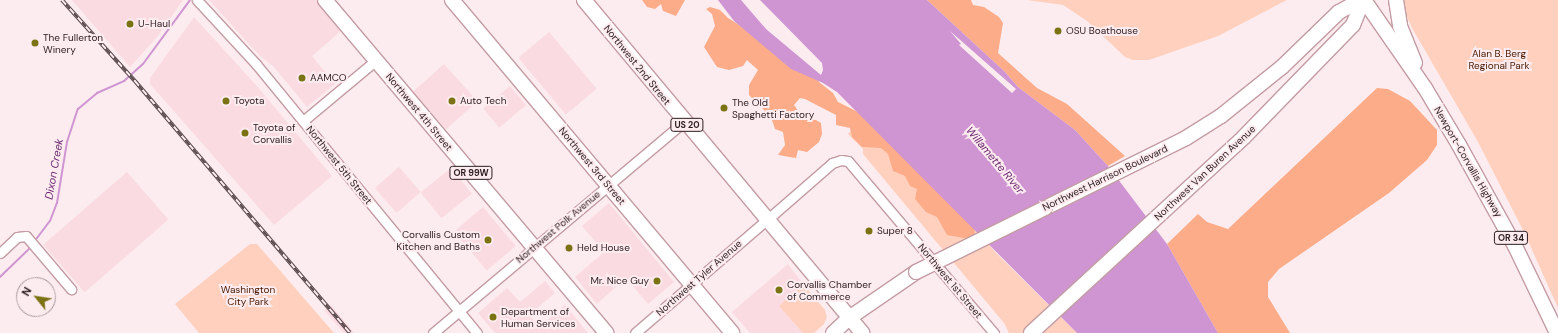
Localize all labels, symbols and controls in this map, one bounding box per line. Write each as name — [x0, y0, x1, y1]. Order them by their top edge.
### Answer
place label: U-Haul — [138, 18, 170, 30]
marker: U-Haul — [125, 19, 135, 29]
street label: Northwest 2nd Street — [601, 23, 673, 107]
place label: OSU Boathouse — [1066, 25, 1138, 37]
marker: OSU Boathouse — [1053, 26, 1063, 36]
place label: The Fullerton Winery — [43, 31, 103, 54]
marker: The Fullerton Winery — [30, 38, 40, 48]
park label: Alan B. Berg Regional Park — [1468, 47, 1530, 70]
street label: Northwest 4th Street — [383, 71, 455, 153]
place label: AAMCO — [310, 72, 347, 84]
marker: AAMCO — [297, 73, 307, 83]
place label: Toyota — [234, 95, 264, 107]
place label: Auto Tech — [460, 95, 506, 107]
marker: Toyota — [221, 96, 231, 106]
marker: Auto Tech — [447, 96, 457, 106]
place label: The Old Spaghetti Factory — [732, 96, 814, 120]
marker: The Old Spaghetti Factory — [719, 103, 729, 113]
street label: Newport-Corvallis Highway — [1431, 104, 1505, 220]
road number: US 20 — [670, 118, 704, 132]
place label: Toyota of Corvallis — [253, 121, 295, 144]
street label: Northwest 5th Street — [304, 123, 374, 207]
street label: Northwest Van Buren Avenue — [1152, 123, 1258, 223]
water label: Willamette River — [963, 124, 1027, 196]
street label: Northwest 3rd Street — [556, 125, 628, 207]
marker: Toyota of Corvallis — [240, 128, 250, 138]
water label: Dixon Creek — [42, 138, 66, 200]
street label: Northwest Harrison Boulevard — [1040, 142, 1170, 214]
road number: OR 99W — [449, 166, 493, 180]
street label: Northwest Polk Avenue — [514, 188, 602, 266]
place label: Super 8 — [877, 225, 913, 237]
marker: Super 8 — [864, 226, 874, 236]
place label: Corvallis Custom Kitchen and Baths — [396, 228, 480, 252]
road number: OR 34 — [1493, 231, 1529, 245]
marker: Corvallis Custom Kitchen and Baths — [483, 235, 493, 245]
street label: Northwest Tyler Avenue — [654, 238, 744, 318]
street label: Northwest 1st Street — [915, 241, 985, 321]
place label: Held House — [577, 242, 630, 254]
marker: Held House — [564, 243, 574, 253]
place label: Mr. Nice Guy — [590, 275, 649, 287]
marker: Mr. Nice Guy — [652, 276, 662, 286]
north arrow — [16, 277, 56, 317]
place label: Corvallis Chamber of Commerce — [787, 278, 872, 302]
park label: Washington City Park — [221, 283, 275, 306]
text: N — [18, 285, 35, 298]
marker: Corvallis Chamber of Commerce — [774, 285, 784, 295]
place label: Department of Human Services — [501, 305, 576, 328]
marker: Department of Human Services — [488, 312, 498, 322]

